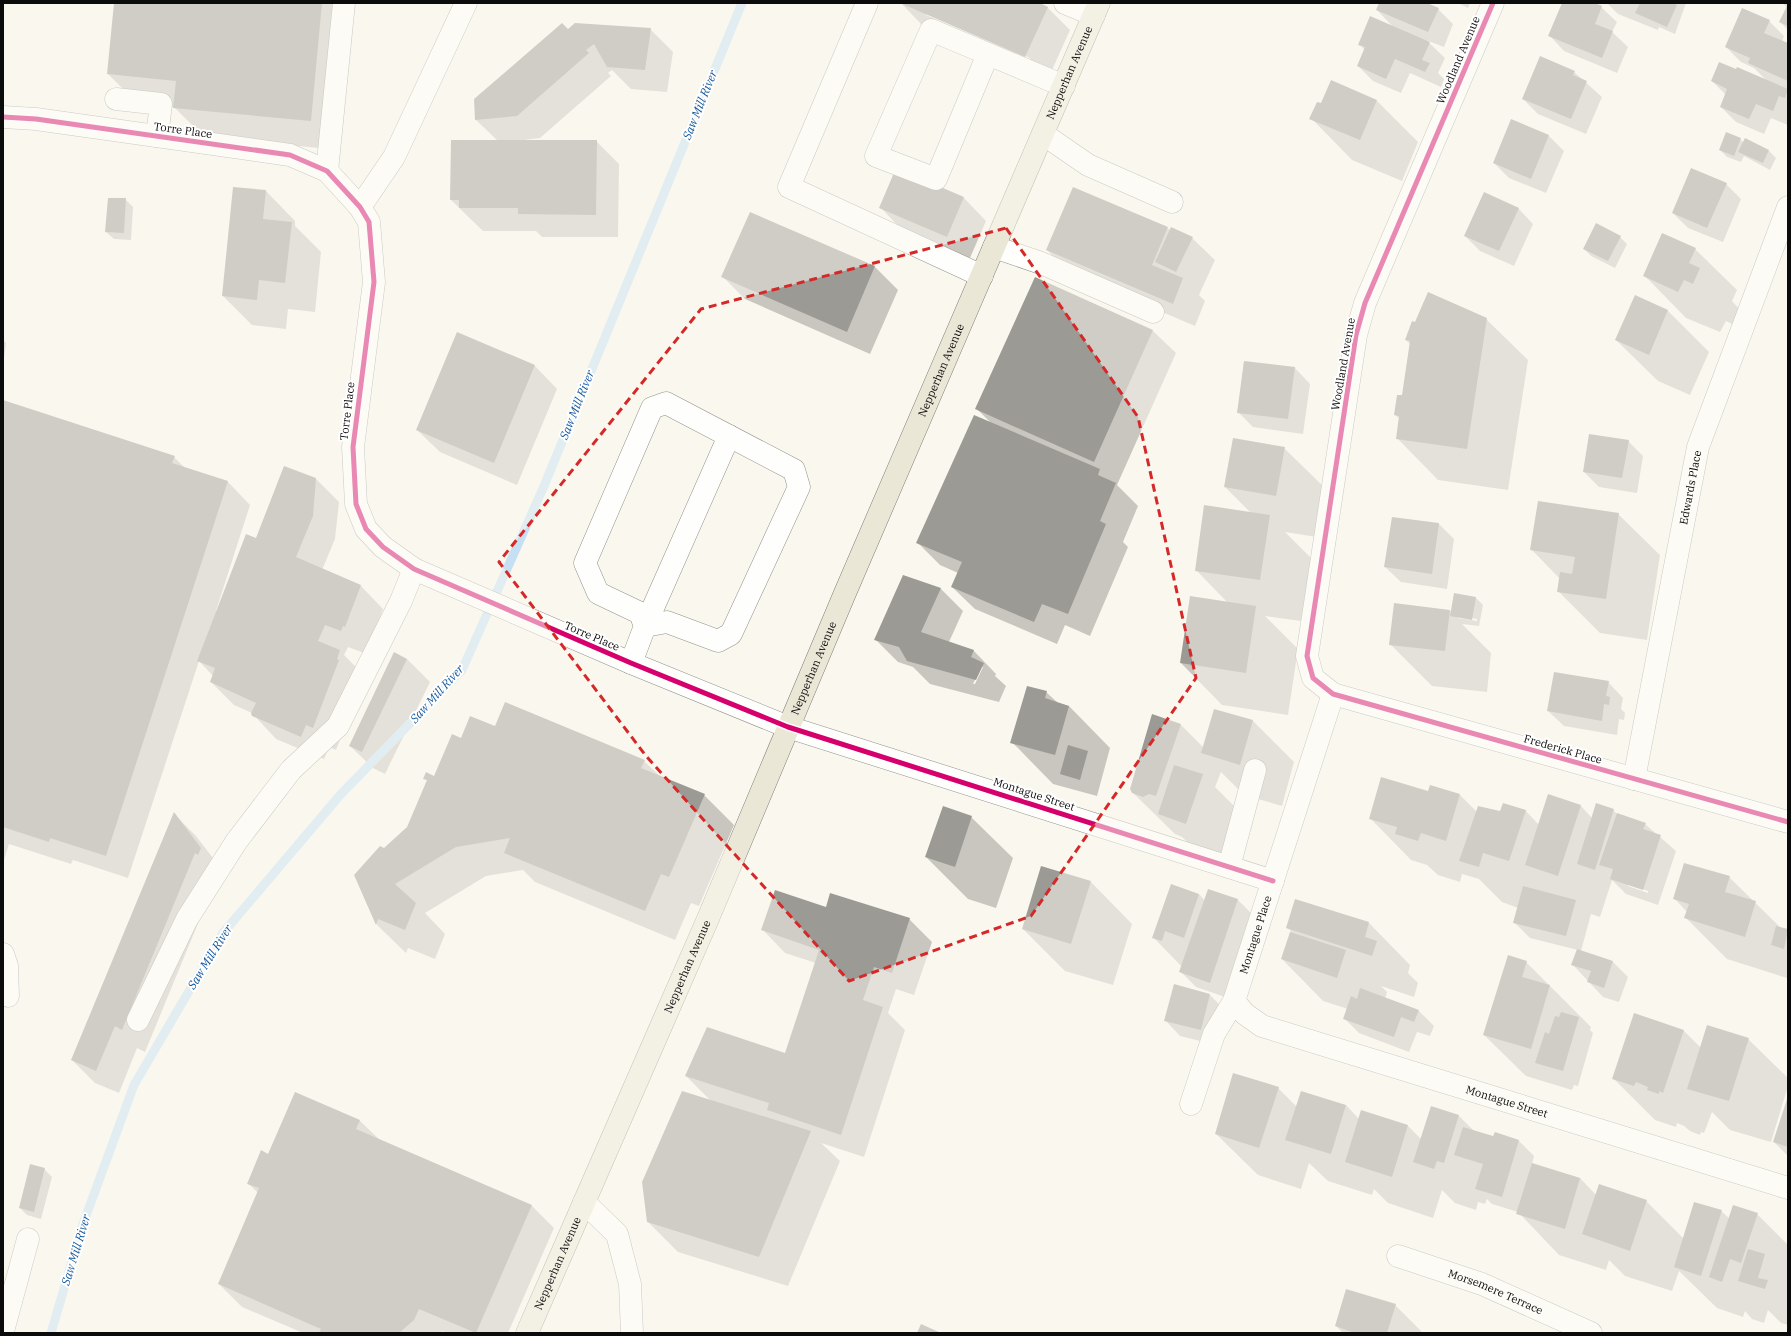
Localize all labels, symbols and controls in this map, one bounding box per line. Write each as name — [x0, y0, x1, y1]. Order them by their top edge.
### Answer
street label: Woodland Avenue — [1433, 14, 1483, 106]
street label: Nepperhan Avenue — [1043, 24, 1095, 121]
water label: Saw Mill River — [678, 67, 721, 143]
street label: Torre Place — [153, 119, 213, 141]
street label: Woodland Avenue — [1328, 317, 1358, 411]
street label: Nepperhan Avenue — [915, 321, 967, 419]
water label: Saw Mill River — [555, 367, 598, 443]
street label: Torre Place — [336, 381, 358, 441]
street label: Edwards Place — [1676, 449, 1704, 526]
street label: Torre Place — [562, 618, 622, 654]
street label: Nepperhan Avenue — [788, 619, 839, 717]
water label: Saw Mill River — [406, 661, 467, 727]
street label: Frederick Place — [1522, 731, 1604, 767]
street label: Montague Street — [992, 774, 1077, 814]
street label: Montague Place — [1236, 894, 1275, 976]
street label: Nepperhan Avenue — [661, 918, 714, 1015]
water label: Saw Mill River — [183, 921, 236, 993]
street label: Montague Street — [1464, 1082, 1550, 1121]
water label: Saw Mill River — [57, 1212, 94, 1288]
street label: Nepperhan Avenue — [531, 1215, 584, 1312]
street label: Morsemere Terrace — [1446, 1266, 1545, 1318]

